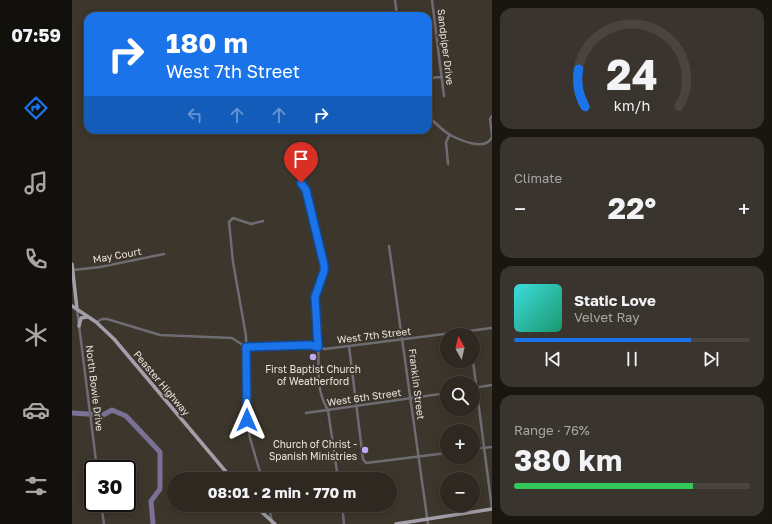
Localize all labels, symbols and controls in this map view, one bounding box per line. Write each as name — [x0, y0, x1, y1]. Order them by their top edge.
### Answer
street label: Sandpiper Drive — [435, 8, 457, 86]
text: 07:59 — [11, 24, 61, 46]
text: 180 m — [166, 26, 248, 59]
icon: right — [100, 28, 152, 80]
text: 24 — [606, 48, 658, 98]
text: West 7th Street — [166, 60, 300, 82]
icon: directions — [22, 94, 50, 122]
text: km/h — [614, 96, 650, 113]
icon: left — [184, 104, 206, 126]
icon: ahead — [226, 104, 248, 126]
icon: ahead — [268, 104, 290, 126]
icon: right — [310, 104, 332, 126]
pin — [284, 142, 318, 183]
icon: arrive — [290, 148, 312, 170]
icon: music — [22, 169, 50, 197]
text: Climate — [514, 170, 562, 186]
text: 22° — [608, 190, 656, 226]
text: − — [514, 195, 526, 222]
text: + — [738, 195, 750, 222]
icon: phone — [22, 245, 50, 273]
street label: May Court — [92, 245, 142, 265]
text: Static Love — [574, 291, 656, 309]
text: Velvet Ray — [574, 309, 639, 325]
icon: climate — [22, 321, 50, 349]
street label: West 7th Street — [336, 325, 412, 345]
north arrow — [440, 328, 480, 368]
map controls — [440, 328, 480, 512]
street label: North Bowie Drive — [84, 344, 106, 432]
street label: Peaster Highway — [131, 348, 193, 418]
street label: Franklin Street — [407, 348, 427, 420]
icon: previous — [542, 348, 564, 370]
icon: pause — [621, 348, 643, 370]
icon: next — [700, 348, 722, 370]
marker: First Baptist Church of Weatherford — [308, 352, 318, 362]
place label: First Baptist Church of Weatherford — [265, 363, 361, 387]
button: search — [440, 376, 480, 416]
street label: West 6th Street — [326, 386, 402, 408]
icon: car — [22, 396, 50, 424]
position arrow — [226, 399, 268, 441]
text: Range · 76% — [514, 422, 590, 438]
button: + — [440, 424, 480, 464]
place label: Church of Christ - Spanish Ministries — [269, 438, 357, 462]
text: 380 km — [514, 442, 622, 478]
marker: Church of Christ - Spanish Ministries — [360, 445, 370, 455]
speed limit sign: 30 — [84, 460, 136, 512]
icon: filters — [22, 472, 50, 500]
button: − — [440, 472, 480, 512]
text: 08:01 · 2 min · 770 m — [208, 483, 356, 501]

